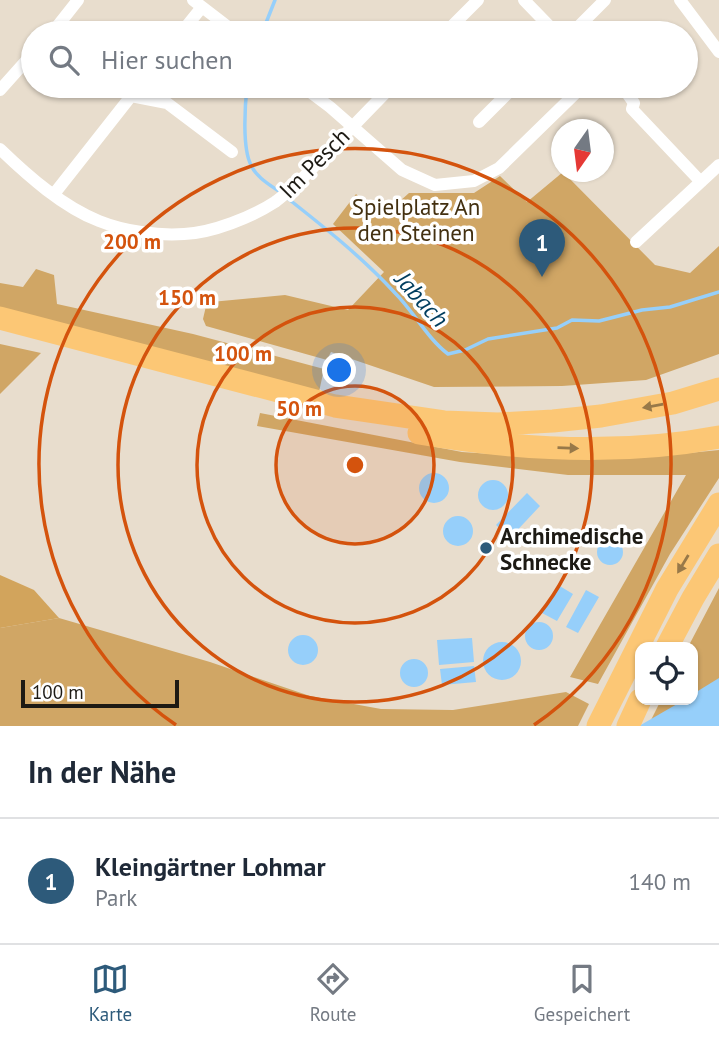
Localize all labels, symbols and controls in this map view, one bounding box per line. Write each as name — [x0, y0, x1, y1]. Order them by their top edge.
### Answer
search box — [21, 21, 698, 98]
icon: search — [45, 41, 83, 79]
text: Hier suchen — [101, 43, 233, 76]
north arrow — [551, 119, 614, 182]
street label: Im Pesch — [273, 122, 355, 204]
park label: Spielplatz An den Steinen — [352, 192, 480, 247]
pin: 1 — [519, 219, 565, 277]
text: 200 m — [103, 228, 161, 255]
water label: Jabach — [387, 263, 455, 334]
text: 150 m — [158, 284, 216, 311]
text: 100 m — [214, 340, 272, 367]
your location — [322, 353, 356, 387]
text: 50 m — [276, 395, 322, 422]
one-way arrow — [642, 401, 664, 412]
one-way arrow — [557, 443, 579, 454]
centre of rings — [343, 453, 367, 477]
place label: Archimedische Schnecke — [500, 521, 643, 576]
marker: Archimedische Schnecke — [478, 540, 494, 556]
one-way arrow — [676, 554, 689, 573]
map controls — [635, 642, 698, 705]
button: locate — [635, 642, 698, 705]
scale bar — [21, 677, 178, 709]
text: 100 m — [32, 680, 84, 704]
text: In der Nähe — [28, 752, 176, 791]
text: Kleingärtner Lohmar — [95, 850, 326, 883]
text: 1 — [44, 867, 58, 896]
text: 140 m — [629, 867, 691, 896]
text: Park — [95, 883, 137, 912]
tab: Karte — [89, 960, 132, 1026]
tab: Route — [310, 960, 356, 1026]
tab: Gespeichert — [534, 960, 630, 1026]

